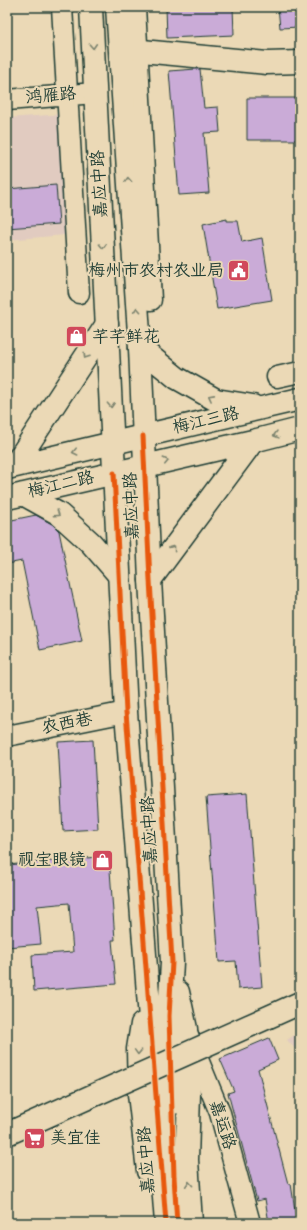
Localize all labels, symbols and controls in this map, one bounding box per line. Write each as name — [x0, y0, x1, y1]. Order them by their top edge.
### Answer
one-way arrow — [88, 43, 97, 49]
street label: 鸿雁路 — [25, 81, 77, 111]
street label: 嘉应中路 — [86, 149, 114, 219]
one-way arrow — [123, 177, 132, 183]
one-way arrow — [99, 243, 107, 249]
public building icon: 梅州市农村农业局 — [226, 258, 252, 284]
place label: 梅州市农村农业局 — [88, 259, 224, 284]
one-way arrow — [132, 307, 141, 313]
shop icon: 芊芊鲜花 — [64, 324, 90, 350]
place label: 芊芊鲜花 — [92, 325, 160, 350]
one-way arrow — [83, 352, 91, 359]
one-way arrow — [208, 394, 215, 402]
street label: 梅江三路 — [170, 401, 242, 441]
one-way arrow — [107, 402, 115, 408]
one-way arrow — [273, 431, 280, 439]
one-way arrow — [72, 447, 78, 455]
one-way arrow — [163, 458, 169, 466]
street label: 梅江二路 — [25, 465, 97, 505]
street label: 嘉应中路 — [118, 472, 146, 540]
one-way arrow — [53, 509, 60, 516]
one-way arrow — [168, 546, 175, 553]
street label: 农西巷 — [40, 707, 95, 741]
street label: 嘉应中路 — [136, 795, 164, 865]
shop icon: 视宝眼镜 — [89, 847, 115, 873]
place label: 视宝眼镜 — [18, 848, 86, 873]
one-way arrow — [134, 1049, 143, 1055]
street label: 嘉运路 — [202, 1097, 242, 1153]
supermarket icon: 美宜佳 — [21, 1125, 47, 1151]
street label: 嘉应中路 — [132, 1125, 162, 1195]
place label: 美宜佳 — [50, 1126, 101, 1151]
one-way arrow — [184, 1181, 193, 1187]

